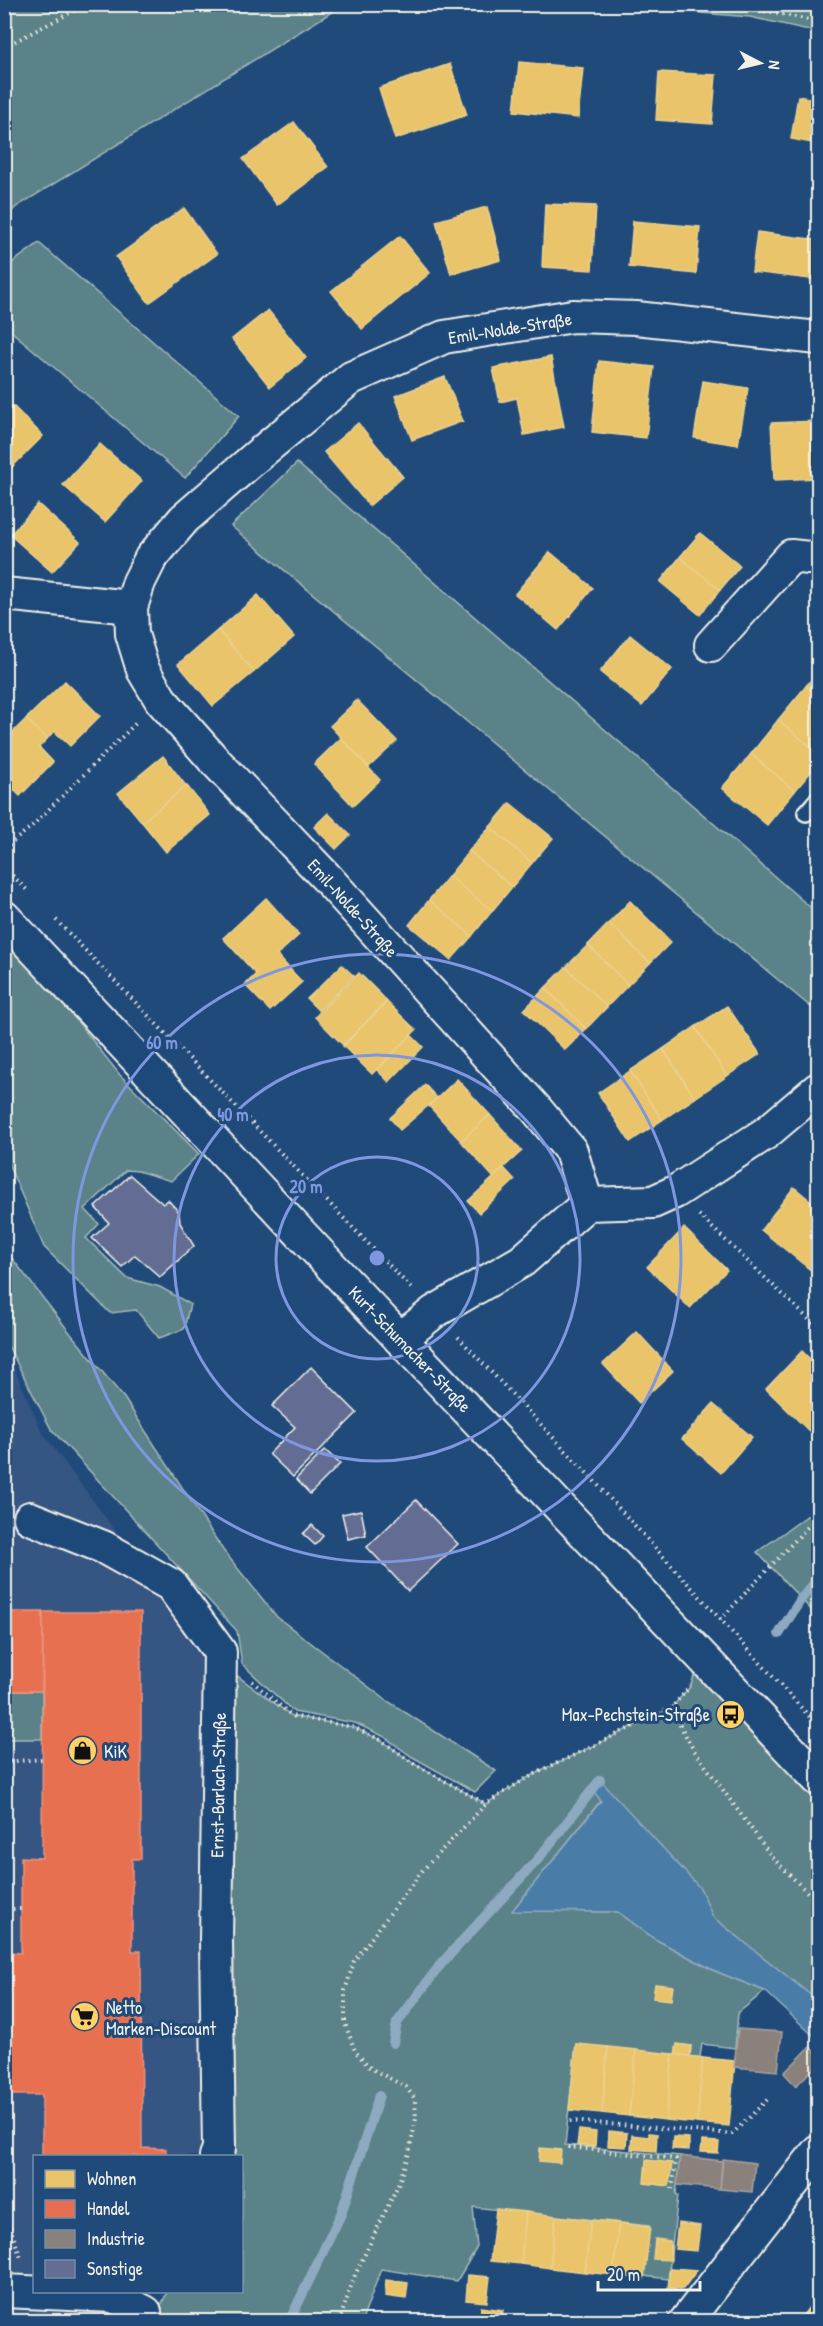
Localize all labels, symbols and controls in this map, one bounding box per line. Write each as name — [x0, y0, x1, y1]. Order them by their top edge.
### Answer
north arrow — [730, 33, 790, 93]
text: N — [763, 59, 786, 71]
street label: Emil-Nolde-Straße — [447, 306, 573, 350]
street label: Emil-Nolde-Straße — [302, 853, 404, 963]
text: 60 m — [146, 1030, 178, 1055]
text: 40 m — [217, 1102, 249, 1127]
text: 20 m — [290, 1174, 322, 1199]
centre of rings — [367, 1248, 387, 1268]
street label: Kurt-Schumacher-Straße — [343, 1280, 477, 1418]
bus stop icon: Max-Pechstein-Straße — [715, 1698, 747, 1730]
place label: Max-Pechstein-Straße — [562, 1702, 710, 1727]
street label: Ernst-Barlach-Straße — [204, 1712, 232, 1858]
shop icon: KiK — [67, 1735, 99, 1767]
place label: KiK — [104, 1739, 127, 1764]
place label: Netto Marken-Discount — [106, 1995, 217, 2041]
supermarket icon: Netto Marken-Discount — [69, 2001, 101, 2033]
legend — [33, 2155, 243, 2293]
text: Wohnen — [87, 2166, 136, 2191]
text: Handel — [87, 2196, 130, 2221]
text: Industrie — [87, 2226, 145, 2251]
scale bar — [598, 2254, 700, 2292]
text: Sonstige — [87, 2256, 143, 2281]
text: 20 m — [607, 2262, 640, 2287]

